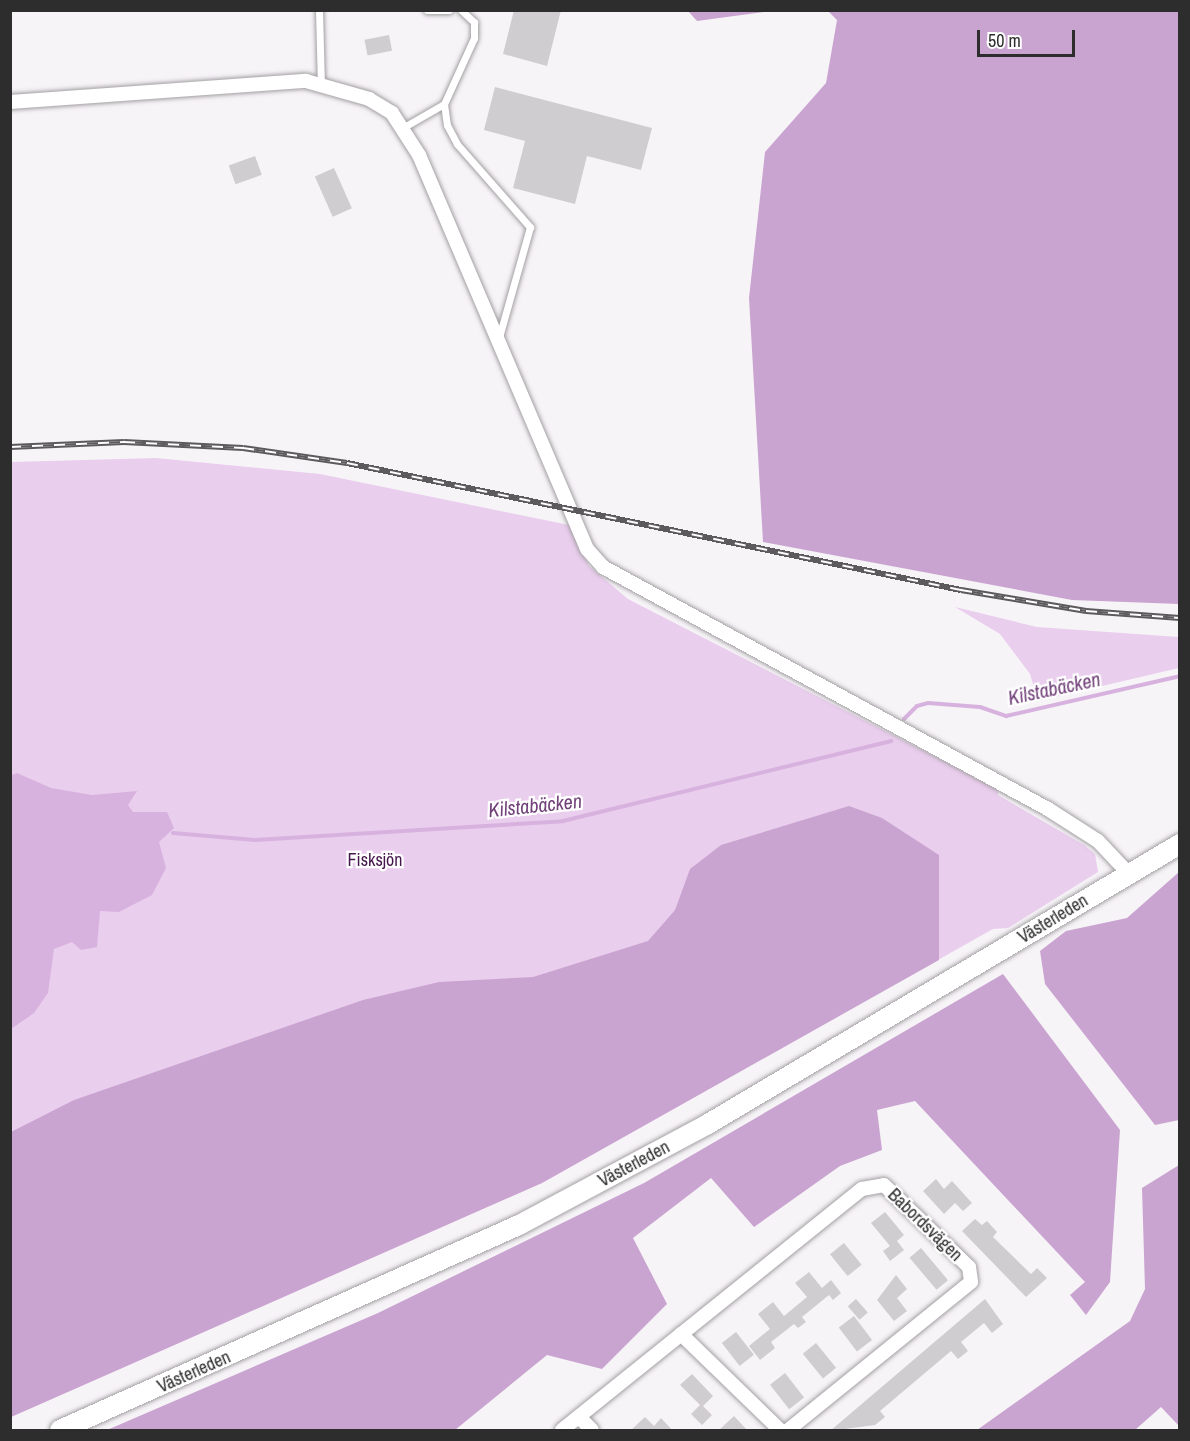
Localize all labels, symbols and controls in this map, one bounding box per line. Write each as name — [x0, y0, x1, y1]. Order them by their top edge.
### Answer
scale bar — [980, 18, 1078, 56]
text: 50 m — [988, 28, 1021, 53]
water label: Kilstabäcken — [1006, 667, 1102, 709]
water label: Kilstabäcken — [487, 788, 583, 822]
park label: Fisksjön — [348, 849, 402, 871]
street label: Västerleden — [1014, 890, 1092, 948]
street label: Västerleden — [595, 1136, 673, 1192]
street label: Babordsvägen — [883, 1184, 967, 1266]
street label: Västerleden — [154, 1346, 234, 1398]

